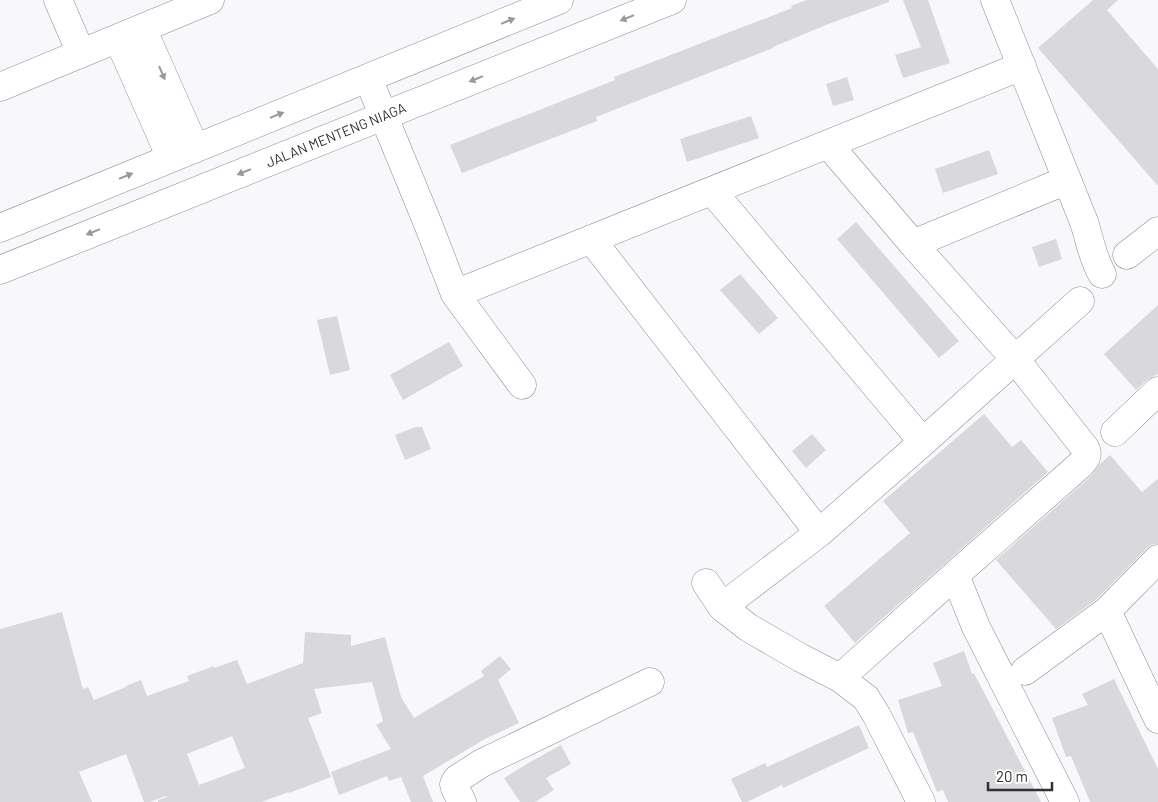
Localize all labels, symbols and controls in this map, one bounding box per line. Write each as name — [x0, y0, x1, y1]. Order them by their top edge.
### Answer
one-way arrow — [619, 14, 634, 22]
one-way arrow — [501, 16, 515, 24]
one-way arrow — [158, 66, 166, 80]
one-way arrow — [469, 75, 483, 83]
street label: JALAN MENTENG NIAGA — [263, 98, 409, 170]
one-way arrow — [270, 110, 284, 118]
one-way arrow — [236, 168, 251, 176]
one-way arrow — [119, 172, 133, 180]
one-way arrow — [86, 229, 100, 237]
scale bar — [988, 760, 1052, 792]
text: 20 m — [996, 767, 1028, 785]

